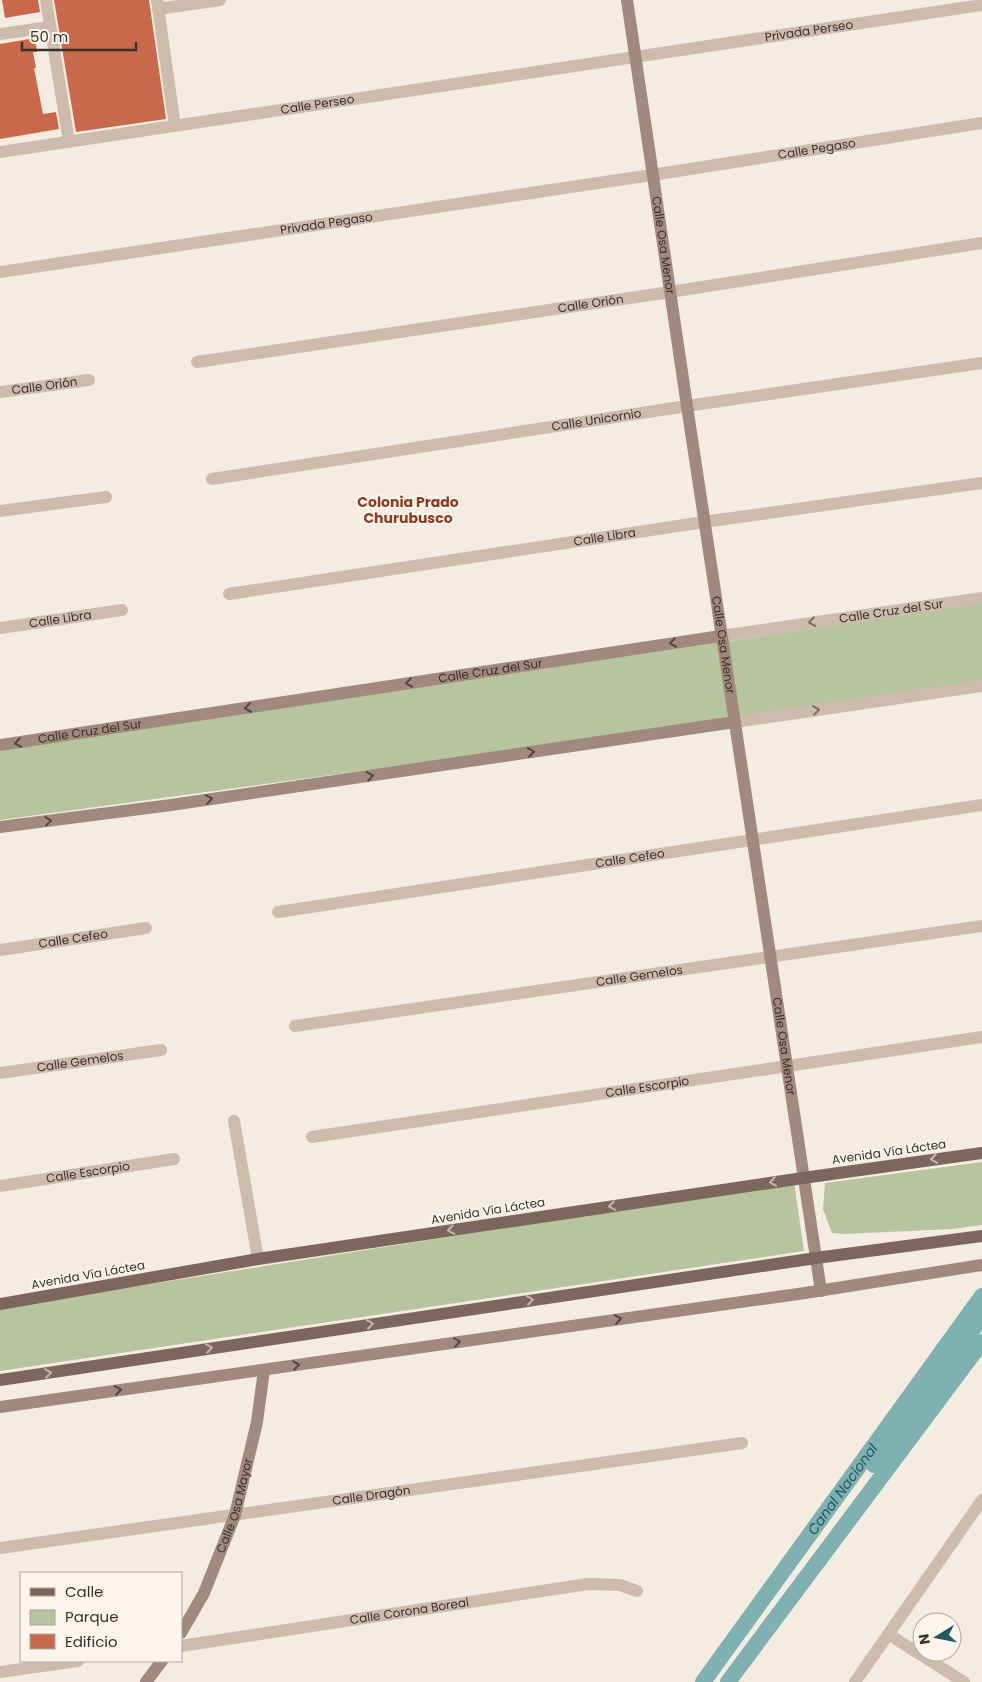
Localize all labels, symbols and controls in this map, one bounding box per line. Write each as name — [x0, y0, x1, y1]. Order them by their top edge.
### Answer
street label: Privada Perseo — [764, 15, 854, 45]
scale bar — [22, 20, 136, 52]
text: 50 m — [30, 26, 68, 47]
street label: Calle Perseo — [279, 90, 356, 118]
street label: Calle Pegaso — [777, 134, 857, 163]
street label: Calle Osa Menor — [648, 195, 679, 296]
street label: Privada Pegaso — [279, 208, 374, 238]
street label: Calle Orión — [557, 290, 625, 316]
street label: Calle Orión — [11, 373, 78, 398]
street label: Calle Unicornio — [550, 404, 643, 435]
district label: Colonia Prado Churubusco — [357, 492, 459, 528]
street label: Calle Libra — [572, 523, 637, 550]
street label: Calle Osa Menor — [708, 595, 740, 695]
street label: Calle Cruz del Sur — [838, 595, 945, 627]
street label: Calle Libra — [28, 606, 93, 632]
one-way arrow — [808, 616, 816, 627]
one-way arrow — [669, 637, 677, 648]
street label: Calle Cruz del Sur — [437, 654, 544, 687]
one-way arrow — [404, 678, 413, 688]
one-way arrow — [244, 702, 252, 713]
one-way arrow — [812, 705, 820, 716]
street label: Calle Cruz del Sur — [37, 715, 144, 747]
one-way arrow — [14, 737, 23, 747]
one-way arrow — [527, 747, 535, 758]
one-way arrow — [366, 771, 375, 781]
one-way arrow — [205, 795, 214, 805]
one-way arrow — [45, 816, 53, 827]
street label: Calle Cefeo — [594, 844, 666, 872]
street label: Calle Cefeo — [37, 925, 109, 952]
street label: Calle Gemelos — [595, 961, 684, 990]
street label: Calle Osa Menor — [769, 996, 800, 1097]
street label: Calle Gemelos — [36, 1046, 125, 1076]
street label: Calle Escorpio — [604, 1072, 691, 1101]
street label: Avenida Vía Láctea — [831, 1135, 947, 1168]
one-way arrow — [929, 1154, 938, 1164]
street label: Calle Escorpio — [45, 1157, 131, 1187]
one-way arrow — [768, 1176, 776, 1187]
street label: Avenida Vía Láctea — [430, 1193, 546, 1228]
one-way arrow — [608, 1200, 616, 1211]
one-way arrow — [447, 1224, 455, 1235]
street label: Avenida Vía Láctea — [30, 1256, 146, 1293]
one-way arrow — [526, 1296, 535, 1306]
one-way arrow — [613, 1315, 622, 1325]
one-way arrow — [365, 1320, 374, 1330]
one-way arrow — [452, 1338, 461, 1348]
one-way arrow — [204, 1344, 213, 1354]
one-way arrow — [292, 1360, 300, 1371]
one-way arrow — [44, 1368, 53, 1378]
one-way arrow — [114, 1385, 122, 1396]
water label: Canal Nacional — [803, 1439, 883, 1539]
street label: Calle Osa Mayor — [212, 1456, 256, 1555]
street label: Calle Dragón — [331, 1481, 411, 1509]
legend — [20, 1572, 182, 1662]
text: Calle — [65, 1581, 103, 1602]
street label: Calle Corona Boreal — [349, 1593, 470, 1628]
text: Parque — [65, 1606, 118, 1627]
north arrow — [912, 1612, 962, 1662]
text: Edificio — [65, 1631, 118, 1652]
text: N — [913, 1632, 935, 1646]

